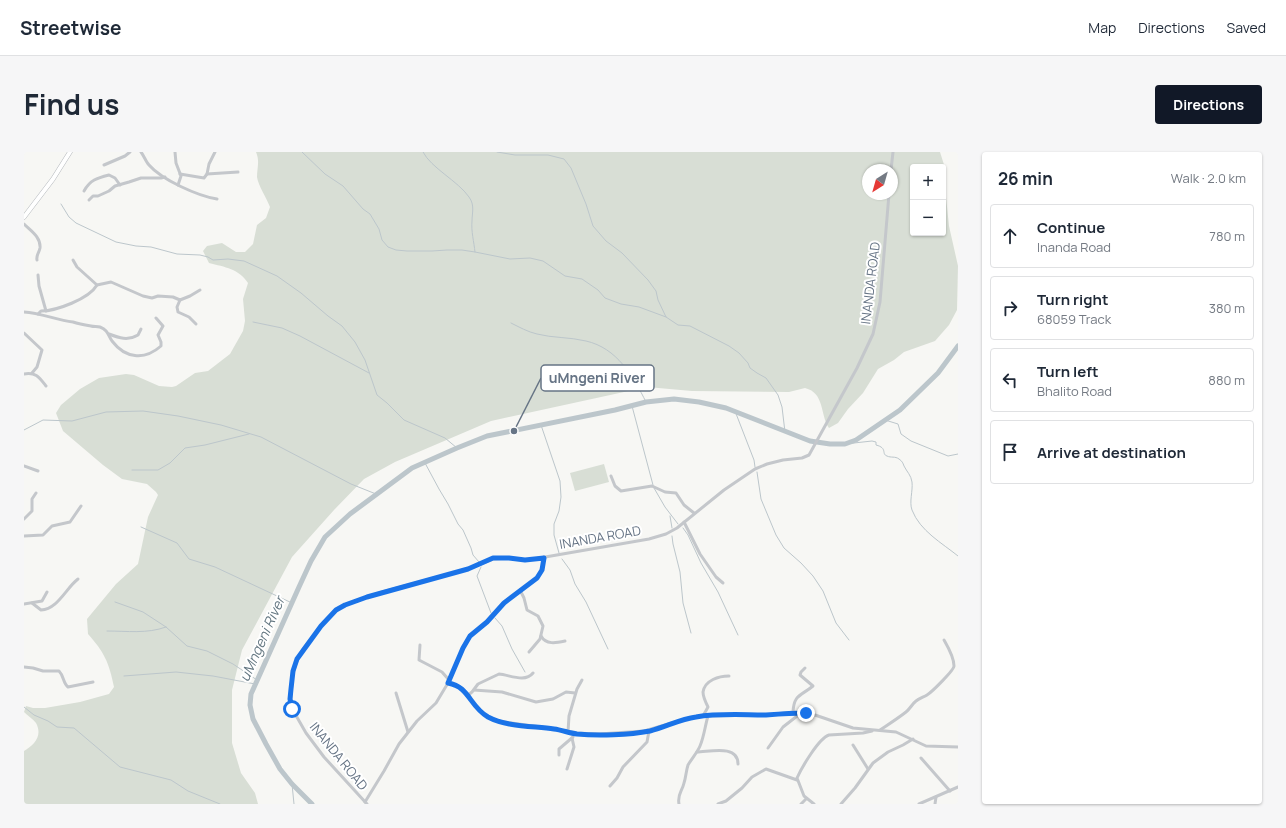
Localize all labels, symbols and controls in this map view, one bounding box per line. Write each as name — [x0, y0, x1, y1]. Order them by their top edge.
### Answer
text: Streetwise — [20, 15, 122, 41]
text: Map — [1088, 18, 1116, 37]
text: Directions — [1138, 18, 1205, 37]
text: Saved — [1227, 18, 1266, 37]
text: Find us — [24, 85, 119, 123]
button: Directions — [1155, 85, 1262, 124]
north arrow — [862, 164, 898, 200]
map controls — [910, 164, 946, 236]
button: + — [910, 164, 946, 200]
text: 26 min — [998, 167, 1053, 190]
text: Walk · 2.0 km — [1171, 169, 1246, 187]
button: − — [910, 200, 946, 236]
text: Continue — [1037, 217, 1105, 238]
icon: ahead — [999, 225, 1021, 247]
text: 780 m — [1209, 227, 1245, 245]
text: Inanda Road — [1037, 238, 1111, 256]
street label: INANDA ROAD — [856, 241, 884, 325]
text: Turn right — [1037, 289, 1108, 310]
icon: right — [999, 297, 1021, 319]
text: 380 m — [1209, 299, 1245, 317]
text: 68059 Track — [1037, 310, 1111, 328]
text: Turn left — [1037, 361, 1099, 382]
callout: uMngeni River — [541, 365, 654, 391]
text: uMngeni River — [549, 368, 646, 387]
icon: left — [999, 369, 1021, 391]
text: 880 m — [1208, 371, 1245, 389]
text: Bhalito Road — [1037, 382, 1112, 400]
icon: arrive — [999, 441, 1021, 463]
text: Arrive at destination — [1037, 442, 1186, 463]
street label: INANDA ROAD — [558, 521, 643, 553]
water label: uMngeni River — [234, 591, 290, 684]
route start — [283, 700, 301, 718]
route end — [797, 704, 815, 722]
street label: INANDA ROAD — [306, 718, 372, 794]

